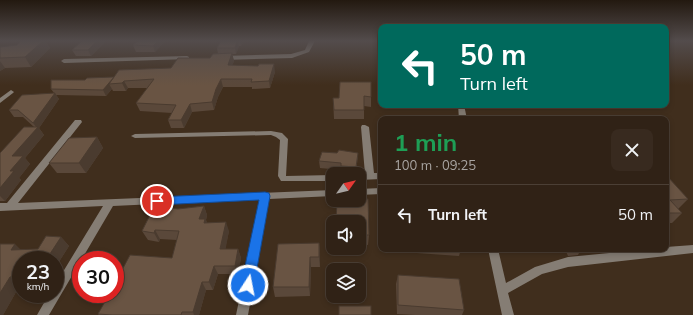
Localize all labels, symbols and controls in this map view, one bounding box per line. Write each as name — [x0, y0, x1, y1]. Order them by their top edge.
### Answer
text: 50 m — [460, 37, 526, 72]
icon: left — [394, 40, 446, 92]
text: Turn left — [460, 72, 528, 95]
text: 1 min — [394, 127, 457, 157]
button: close — [611, 129, 653, 171]
text: 100 m · 09:25 — [394, 157, 476, 173]
north arrow — [326, 167, 366, 207]
map controls — [326, 167, 366, 303]
pin — [140, 184, 174, 218]
icon: arrive — [146, 190, 168, 212]
icon: left — [394, 204, 416, 226]
text: Turn left — [428, 205, 487, 224]
text: 50 m — [618, 205, 653, 224]
button: sound — [326, 215, 366, 255]
speed limit sign: 30 — [72, 251, 124, 303]
text: 23 — [26, 259, 50, 284]
button: layers — [326, 263, 366, 303]
position arrow — [227, 264, 269, 306]
text: km/h — [27, 280, 49, 293]

